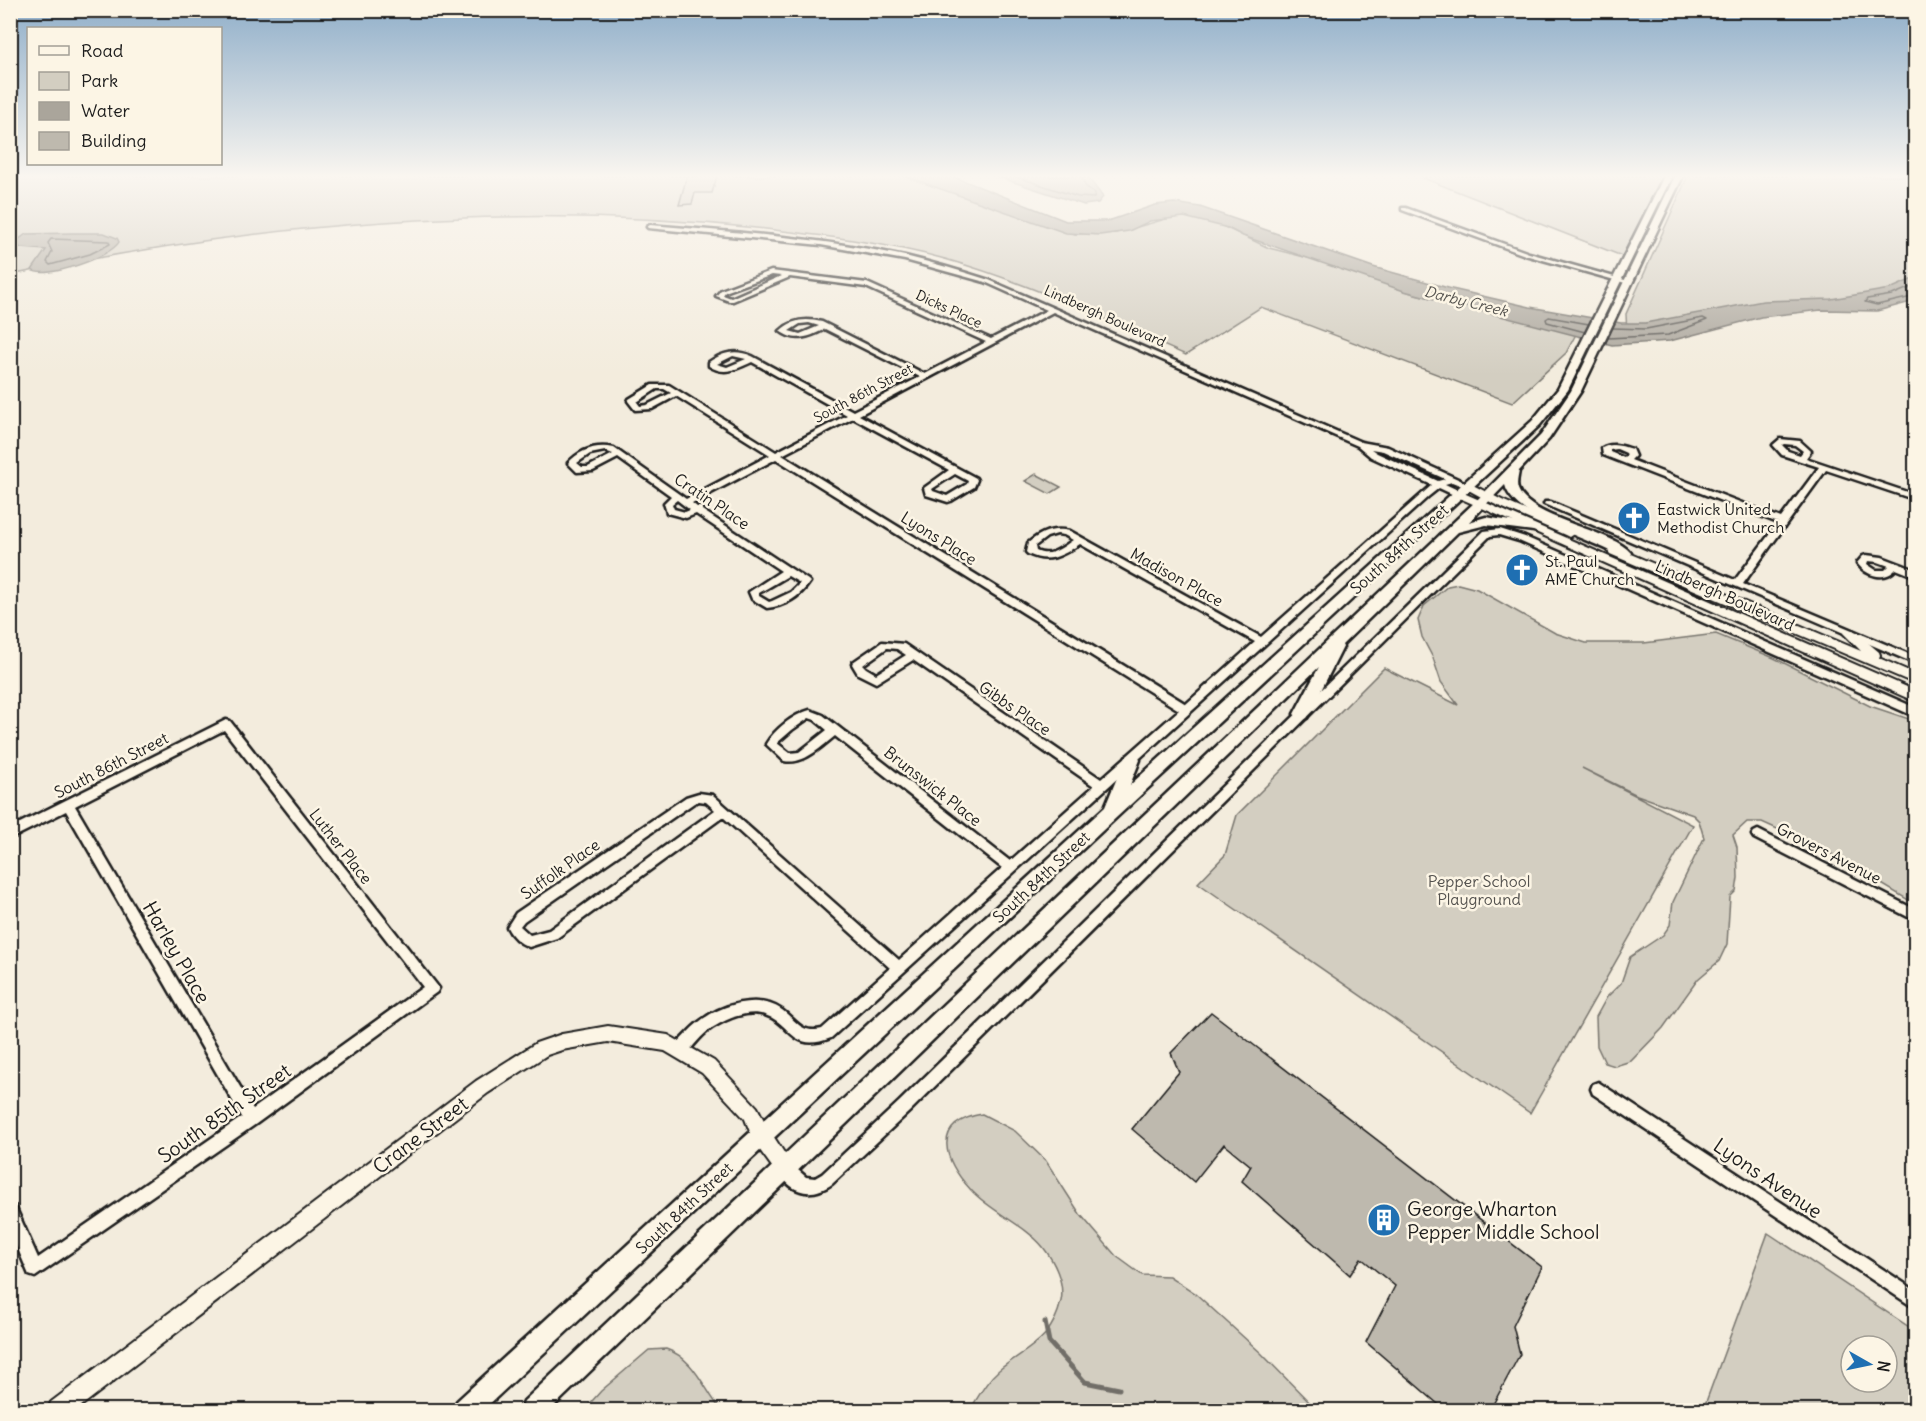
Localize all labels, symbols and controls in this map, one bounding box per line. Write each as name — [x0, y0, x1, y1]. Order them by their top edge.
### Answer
legend — [27, 27, 222, 165]
text: Road — [81, 39, 124, 62]
text: Park — [81, 69, 118, 92]
text: Water — [81, 99, 131, 122]
text: Building — [81, 129, 146, 152]
street label: Lindbergh Boulevard — [1041, 281, 1169, 351]
water label: Darby Creek — [1422, 282, 1511, 321]
street label: Dicks Place — [913, 286, 985, 332]
street label: South 86th Street — [810, 359, 916, 427]
street label: Cratin Place — [670, 468, 754, 534]
street label: South 84th Street — [1346, 499, 1453, 598]
place label: Eastwick United Methodist Church — [1657, 499, 1784, 537]
church icon: Eastwick United Methodist Church — [1616, 500, 1652, 536]
street label: Lyons Place — [897, 507, 981, 569]
street label: Madison Place — [1127, 543, 1227, 611]
place label: St. Paul AME Church — [1545, 551, 1634, 589]
church icon: St. Paul AME Church — [1504, 552, 1540, 588]
street label: Lindbergh Boulevard — [1652, 555, 1798, 635]
street label: Gibbs Place — [975, 677, 1055, 739]
street label: South 86th Street — [51, 727, 172, 802]
street label: Brunswick Place — [880, 742, 986, 830]
street label: Luther Place — [305, 804, 377, 888]
street label: Grovers Avenue — [1773, 818, 1885, 888]
street label: South 84th Street — [988, 827, 1094, 927]
street label: Suffolk Place — [517, 834, 603, 904]
park label: Pepper School Playground — [1428, 871, 1530, 909]
street label: Harley Place — [138, 896, 216, 1008]
street label: South 85th Street — [153, 1058, 295, 1168]
street label: Crane Street — [367, 1091, 473, 1179]
street label: Lyons Avenue — [1709, 1132, 1827, 1224]
street label: South 84th Street — [631, 1158, 737, 1258]
place label: George Wharton Pepper Middle School — [1407, 1196, 1600, 1244]
building icon: George Wharton Pepper Middle School — [1366, 1202, 1402, 1238]
north arrow — [1839, 1334, 1899, 1394]
text: N — [1873, 1359, 1895, 1373]

